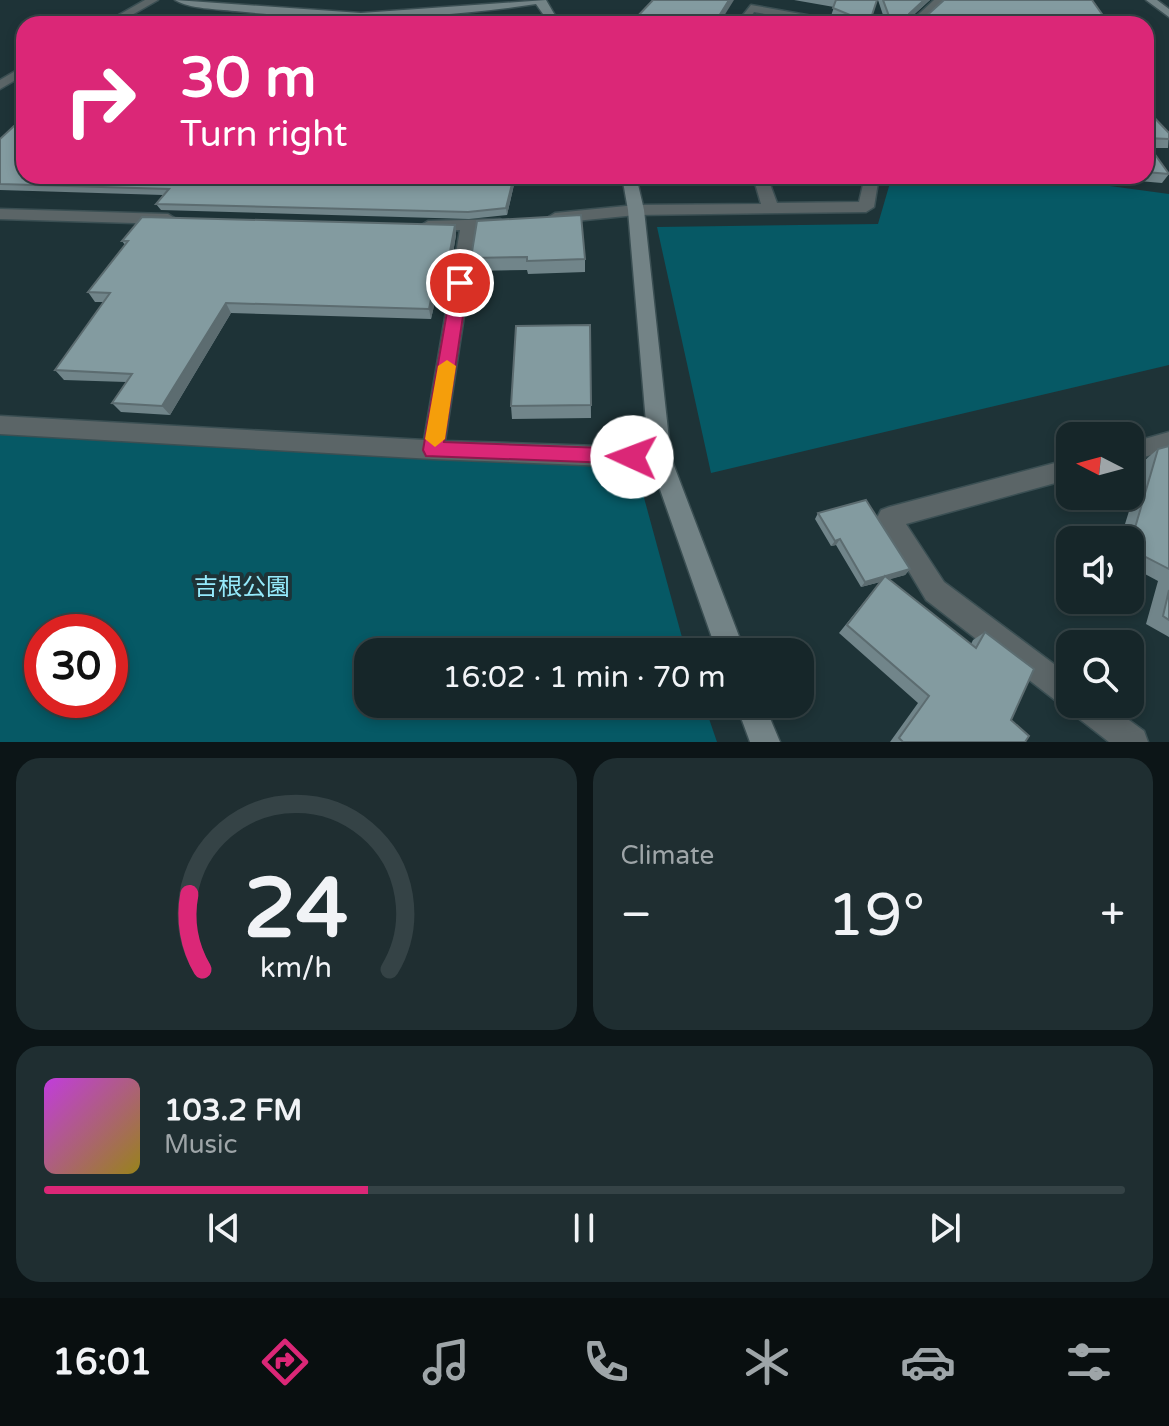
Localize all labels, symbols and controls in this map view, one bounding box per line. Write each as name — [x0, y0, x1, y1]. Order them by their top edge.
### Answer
text: 30 m — [180, 45, 316, 112]
icon: right — [48, 48, 152, 152]
text: Turn right — [180, 113, 347, 156]
pin — [426, 249, 494, 317]
icon: arrive — [438, 261, 482, 305]
position arrow — [590, 415, 674, 499]
north arrow — [1056, 422, 1144, 510]
map controls — [1056, 422, 1144, 718]
button: sound — [1056, 526, 1144, 614]
park label: 吉根公園 — [194, 573, 290, 602]
speed limit sign: 30 — [24, 614, 128, 718]
button: search — [1056, 630, 1144, 718]
text: 16:02 · 1 min · 70 m — [443, 659, 725, 696]
text: Climate — [621, 840, 714, 871]
text: 24 — [244, 860, 348, 960]
text: 19° — [827, 880, 925, 952]
text: − — [621, 889, 652, 942]
text: + — [1100, 889, 1125, 942]
text: km/h — [260, 951, 332, 985]
text: 103.2 FM — [164, 1092, 302, 1129]
text: Music — [164, 1129, 237, 1160]
icon: previous — [202, 1206, 246, 1250]
icon: pause — [562, 1206, 606, 1250]
icon: next — [923, 1206, 967, 1250]
icon: directions — [257, 1334, 313, 1390]
icon: music — [418, 1334, 474, 1390]
icon: phone — [578, 1334, 634, 1390]
icon: climate — [739, 1334, 795, 1390]
icon: car — [900, 1334, 956, 1390]
icon: filters — [1061, 1334, 1117, 1390]
text: 16:01 — [52, 1341, 152, 1384]

